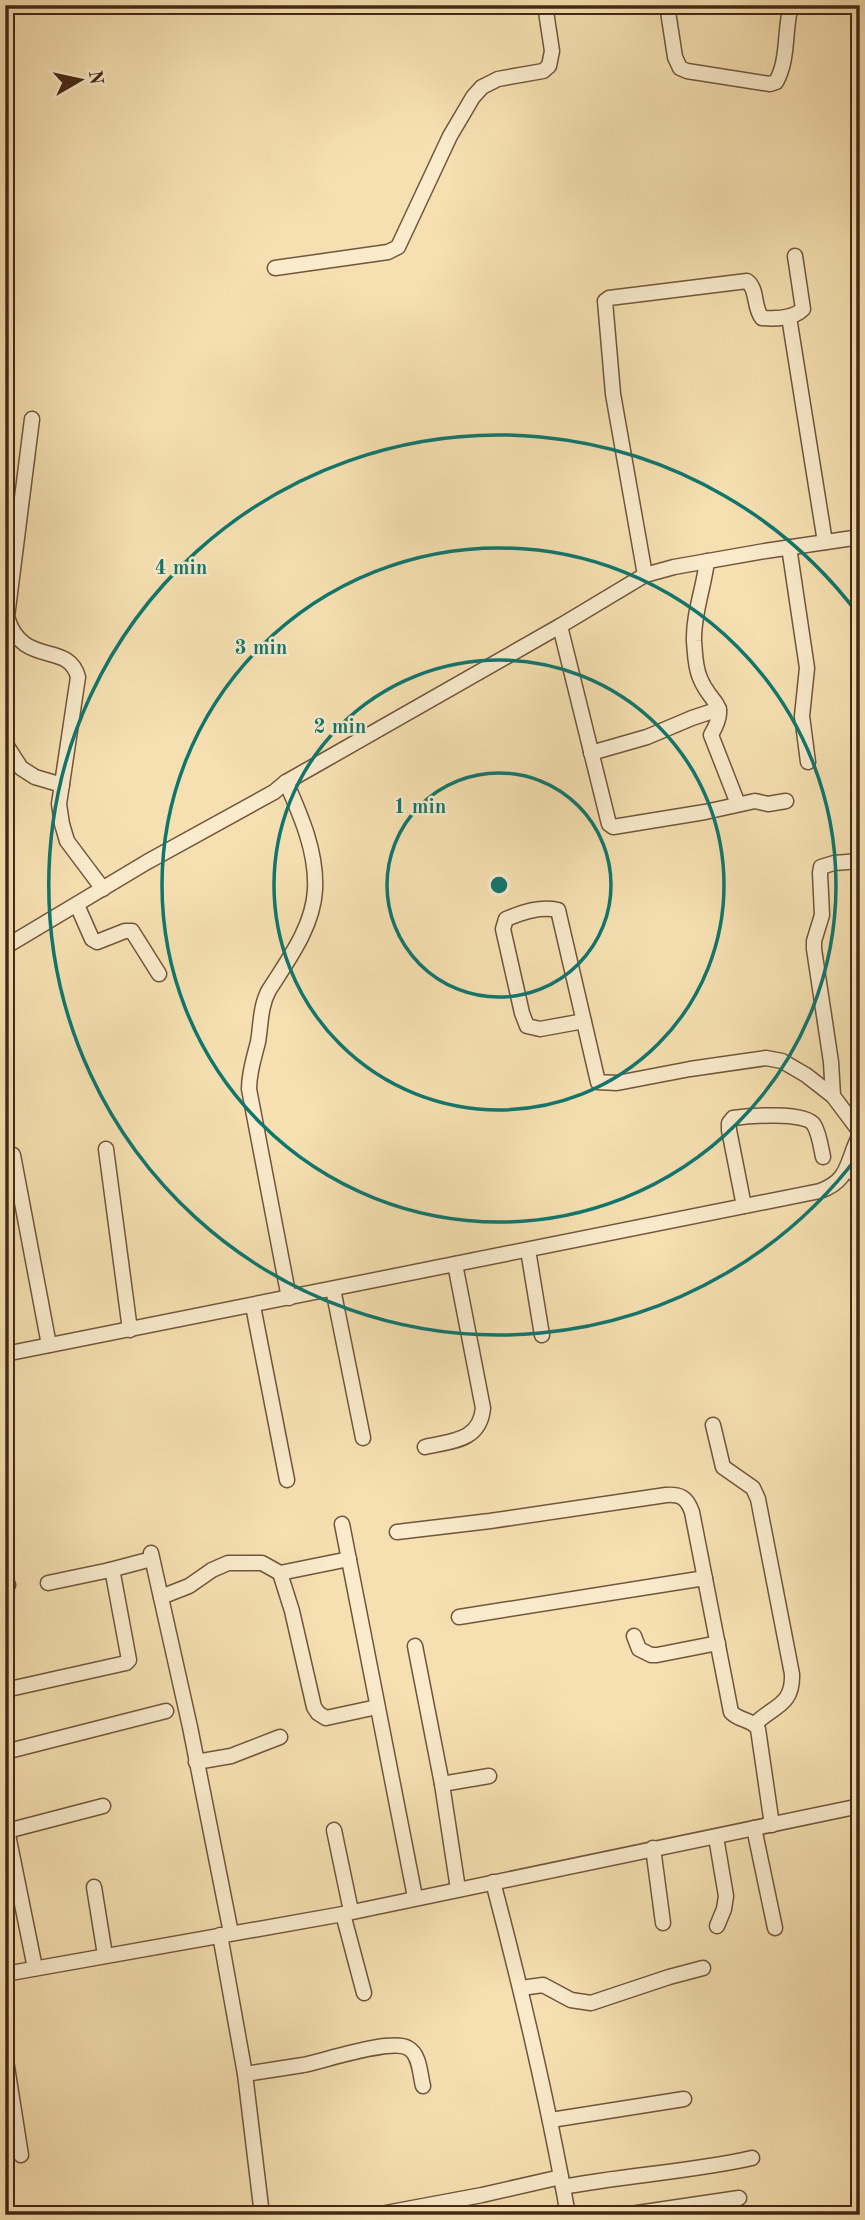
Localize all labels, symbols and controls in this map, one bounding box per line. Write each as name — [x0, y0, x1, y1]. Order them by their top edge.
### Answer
north arrow — [46, 46, 116, 116]
text: N — [84, 69, 105, 87]
text: 4 min — [155, 558, 207, 579]
text: 3 min — [235, 638, 287, 659]
text: 2 min — [314, 717, 366, 738]
text: 1 min — [394, 797, 446, 818]
centre of rings — [487, 873, 511, 897]

